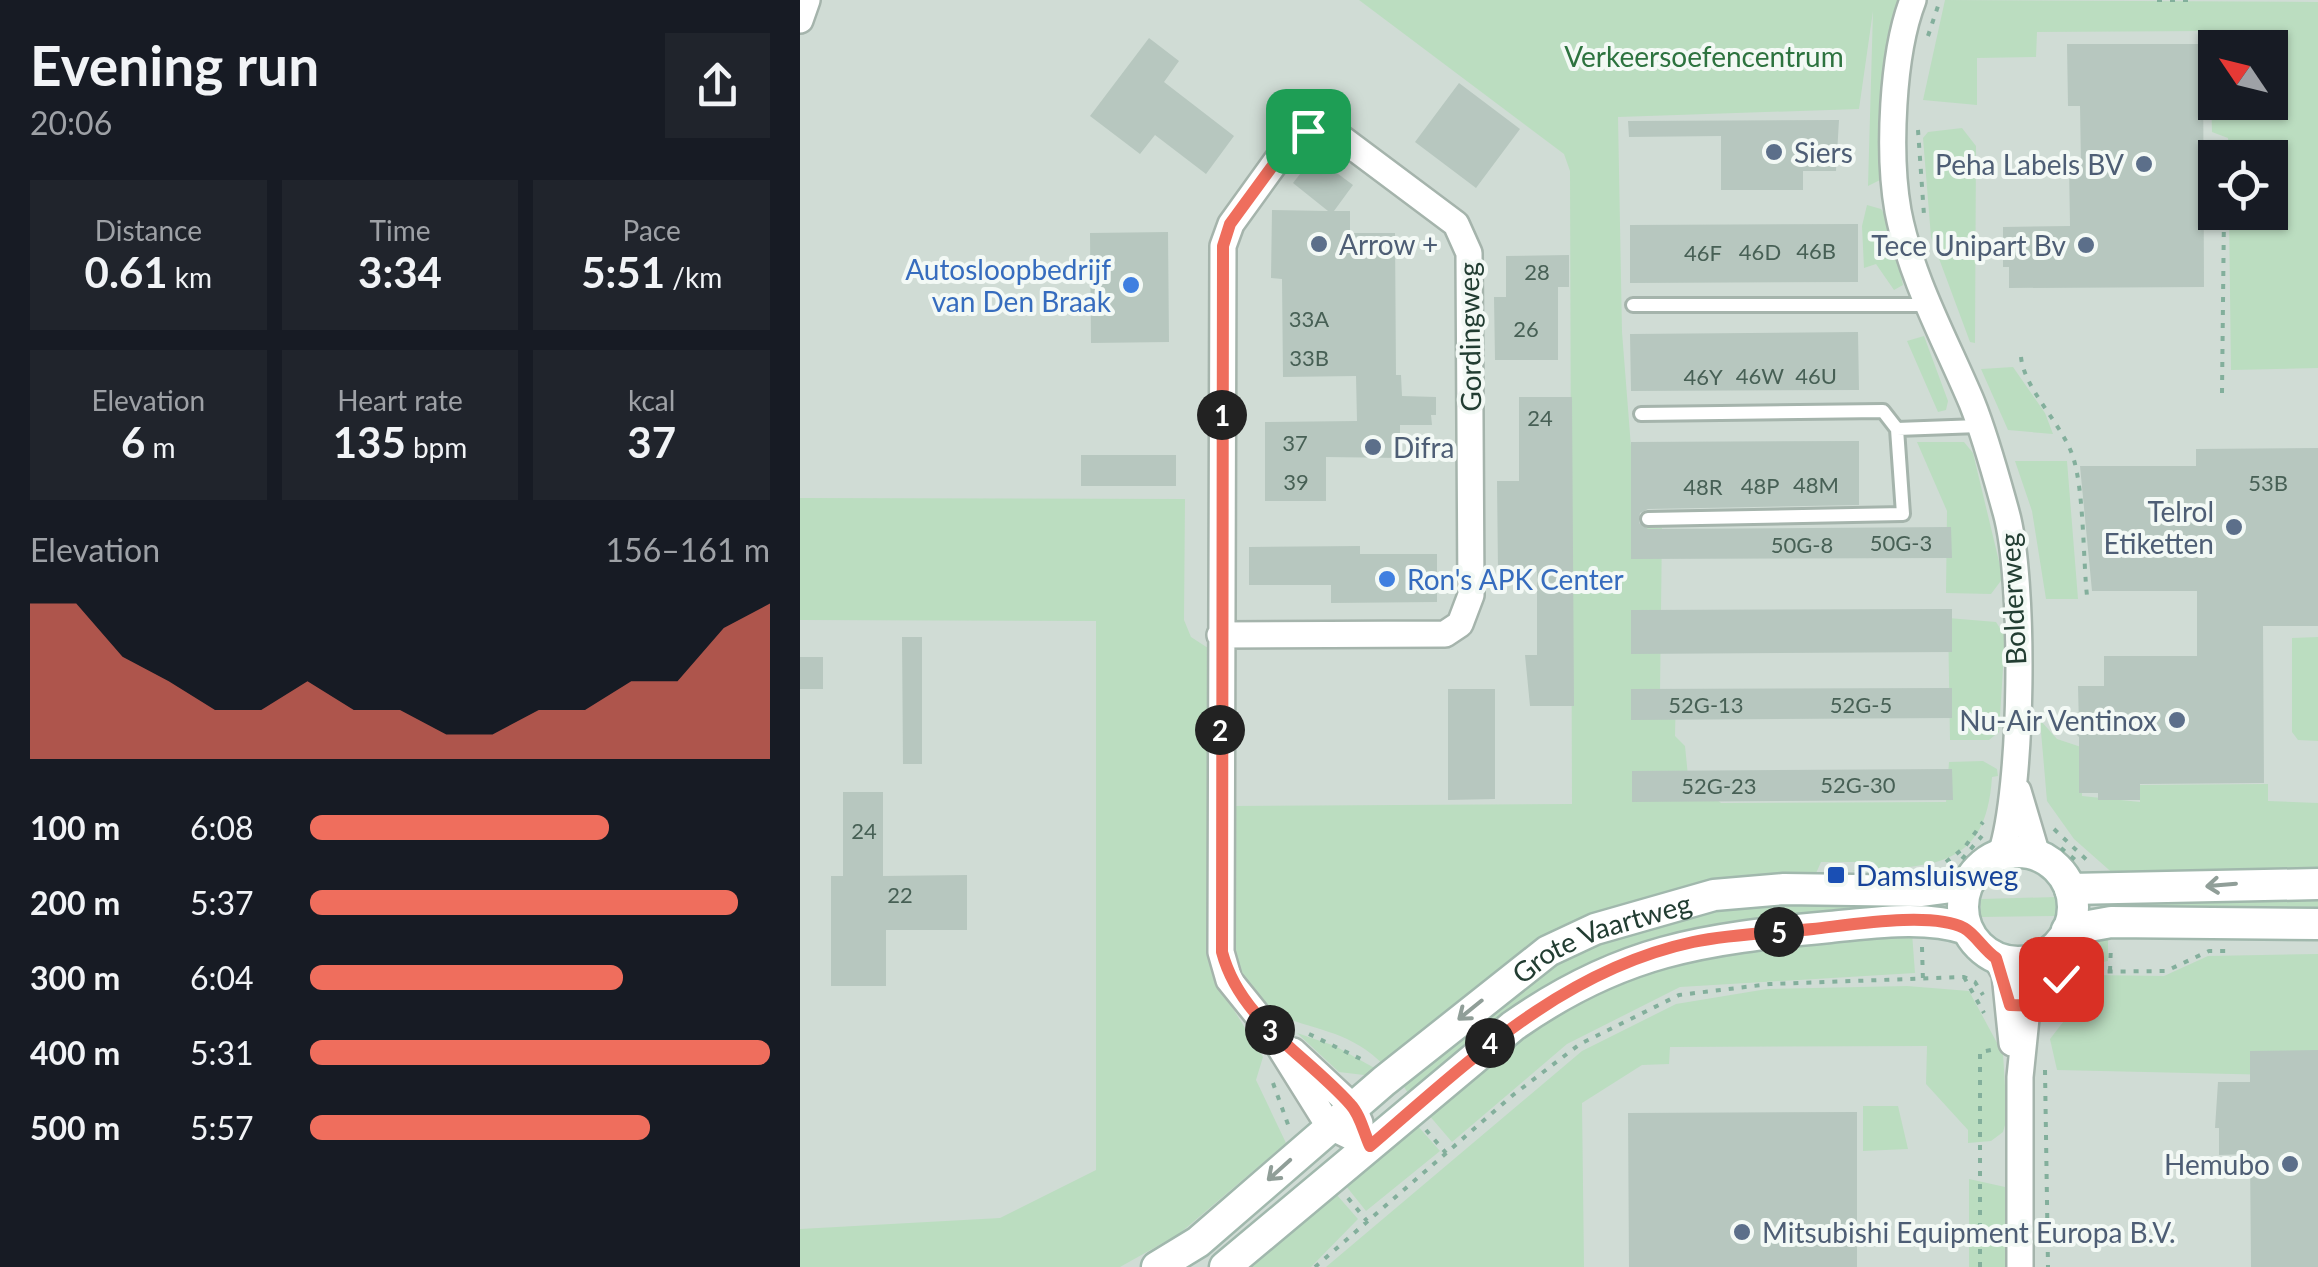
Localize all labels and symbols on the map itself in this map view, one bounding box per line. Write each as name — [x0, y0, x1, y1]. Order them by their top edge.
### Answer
north arrow — [2198, 30, 2288, 120]
park label: Verkeersoefencentrum — [1564, 39, 1844, 73]
pin — [1266, 89, 1351, 174]
place label: Siers — [1794, 135, 1853, 169]
marker: Siers — [1763, 141, 1785, 163]
place label: Peha Labels BV — [1935, 147, 2124, 181]
marker: Peha Labels BV — [2133, 153, 2155, 175]
place label: Arrow + — [1339, 227, 1438, 261]
place label: Tece Unipart Bv — [1871, 228, 2067, 262]
marker: Arrow + — [1308, 233, 1330, 255]
marker: Tece Unipart Bv — [2075, 234, 2097, 256]
house number: 46B — [1796, 237, 1836, 264]
house number: 46D — [1739, 238, 1781, 265]
house number: 46F — [1684, 239, 1722, 266]
place label: Autosloopbedrijf van Den Braak — [905, 252, 1112, 318]
house number: 28 — [1524, 258, 1550, 285]
street label: Gordingweg — [1451, 262, 1487, 412]
marker: Autosloopbedrijf van Den Braak — [1120, 274, 1142, 296]
house number: 33A — [1289, 305, 1329, 332]
house number: 26 — [1513, 315, 1539, 342]
house number: 33B — [1289, 344, 1329, 371]
house number: 46W — [1736, 362, 1784, 389]
house number: 46U — [1795, 362, 1837, 389]
house number: 46Y — [1683, 363, 1723, 390]
pin: 1 — [1197, 390, 1247, 440]
house number: 24 — [1527, 404, 1553, 431]
house number: 37 — [1282, 429, 1308, 456]
place label: Difra — [1393, 430, 1454, 464]
marker: Difra — [1362, 436, 1384, 458]
house number: 39 — [1283, 468, 1309, 495]
house number: 53B — [2248, 469, 2288, 496]
house number: 48M — [1793, 471, 1839, 498]
house number: 48P — [1741, 472, 1779, 499]
house number: 48R — [1683, 473, 1723, 500]
place label: Telrol Etiketten — [2104, 494, 2214, 560]
marker: Telrol Etiketten — [2223, 516, 2245, 538]
house number: 50G-3 — [1870, 529, 1932, 556]
house number: 50G-8 — [1771, 531, 1833, 558]
street label: Bolderweg — [1992, 532, 2032, 666]
place label: Ron's APK Center — [1407, 562, 1624, 596]
marker: Ron's APK Center — [1376, 568, 1398, 590]
house number: 52G-13 — [1668, 691, 1744, 718]
house number: 52G-5 — [1830, 691, 1892, 718]
place label: Nu-Air Ventinox — [1959, 703, 2157, 737]
pin: 2 — [1195, 705, 1245, 755]
marker: Nu-Air Ventinox — [2166, 709, 2188, 731]
house number: 52G-30 — [1820, 771, 1896, 798]
house number: 52G-23 — [1681, 772, 1757, 799]
house number: 24 — [851, 817, 877, 844]
place label: Damsluisweg — [1856, 858, 2018, 892]
marker: Damsluisweg — [1825, 864, 1847, 886]
one-way arrow — [2205, 876, 2237, 895]
house number: 22 — [887, 881, 913, 908]
street label: Grote Vaartweg — [1505, 885, 1695, 990]
pin: 5 — [1754, 907, 1804, 957]
pin — [2019, 937, 2104, 1022]
one-way arrow — [1458, 999, 1484, 1021]
pin: 3 — [1245, 1005, 1295, 1055]
pin: 4 — [1465, 1018, 1515, 1068]
place label: Hemubo — [2164, 1147, 2270, 1181]
marker: Hemubo — [2279, 1153, 2301, 1175]
one-way arrow — [1267, 1158, 1292, 1181]
place label: Mitsubishi Equipment Europa B.V. — [1762, 1215, 2176, 1249]
marker: Mitsubishi Equipment Europa B.V. — [1731, 1221, 1753, 1243]

